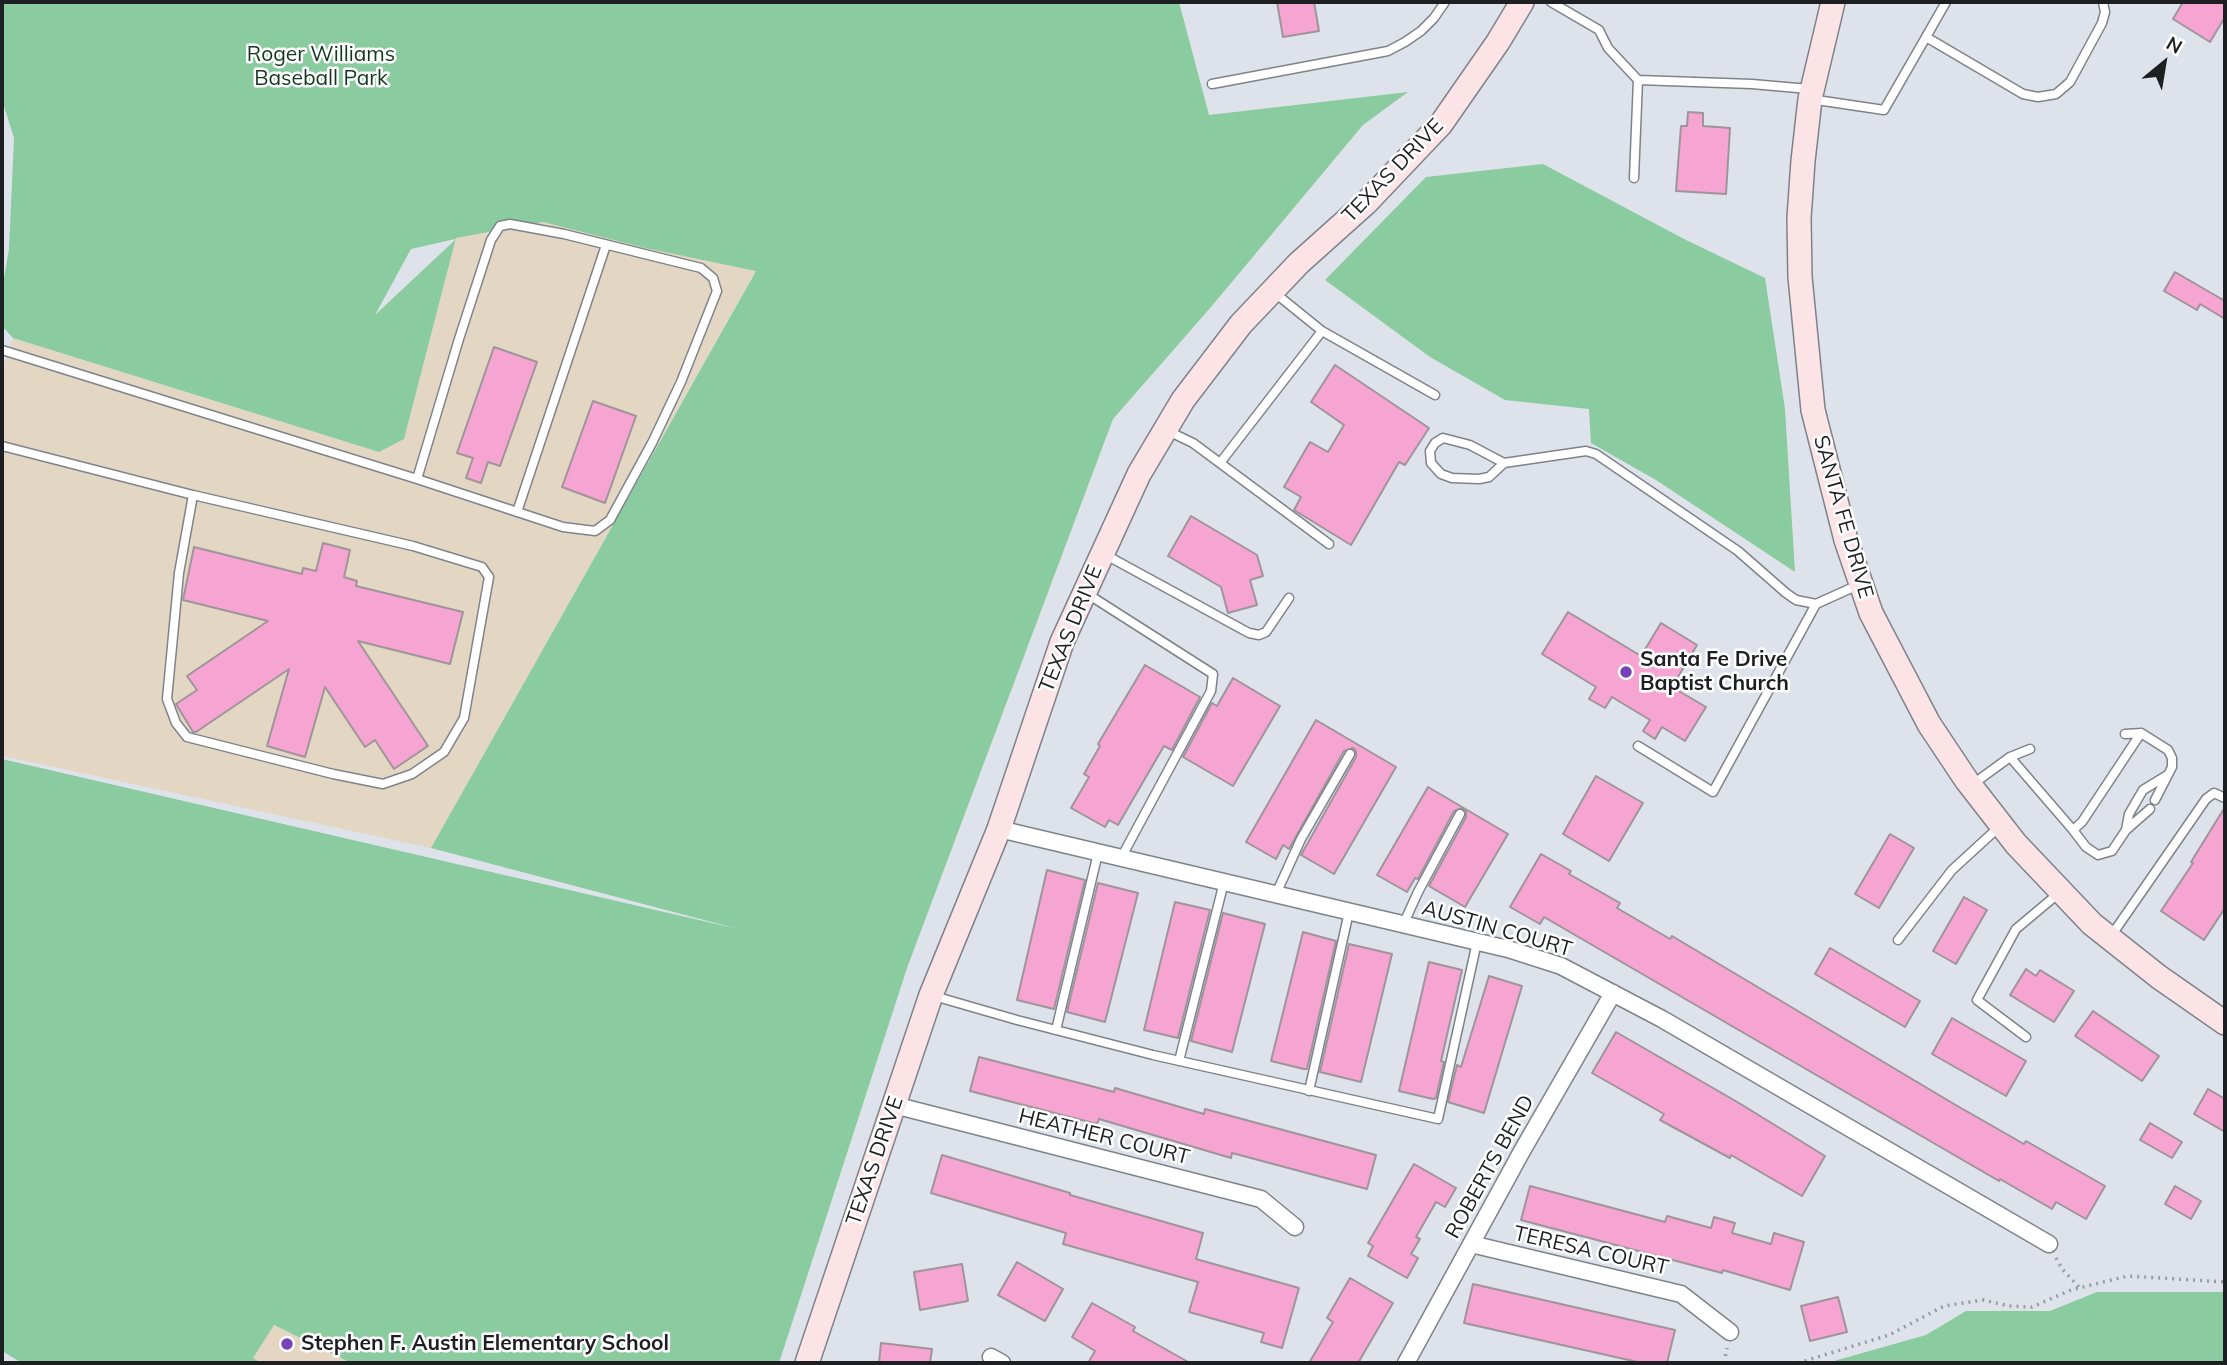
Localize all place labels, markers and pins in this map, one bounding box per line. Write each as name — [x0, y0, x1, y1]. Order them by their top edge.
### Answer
place label: Santa Fe Drive Baptist Church — [1640, 647, 1789, 697]
marker: Santa Fe Drive Baptist Church — [1618, 664, 1634, 680]
place label: Stephen F. Austin Elementary School — [301, 1331, 669, 1357]
marker: Stephen F. Austin Elementary School — [279, 1336, 295, 1352]

